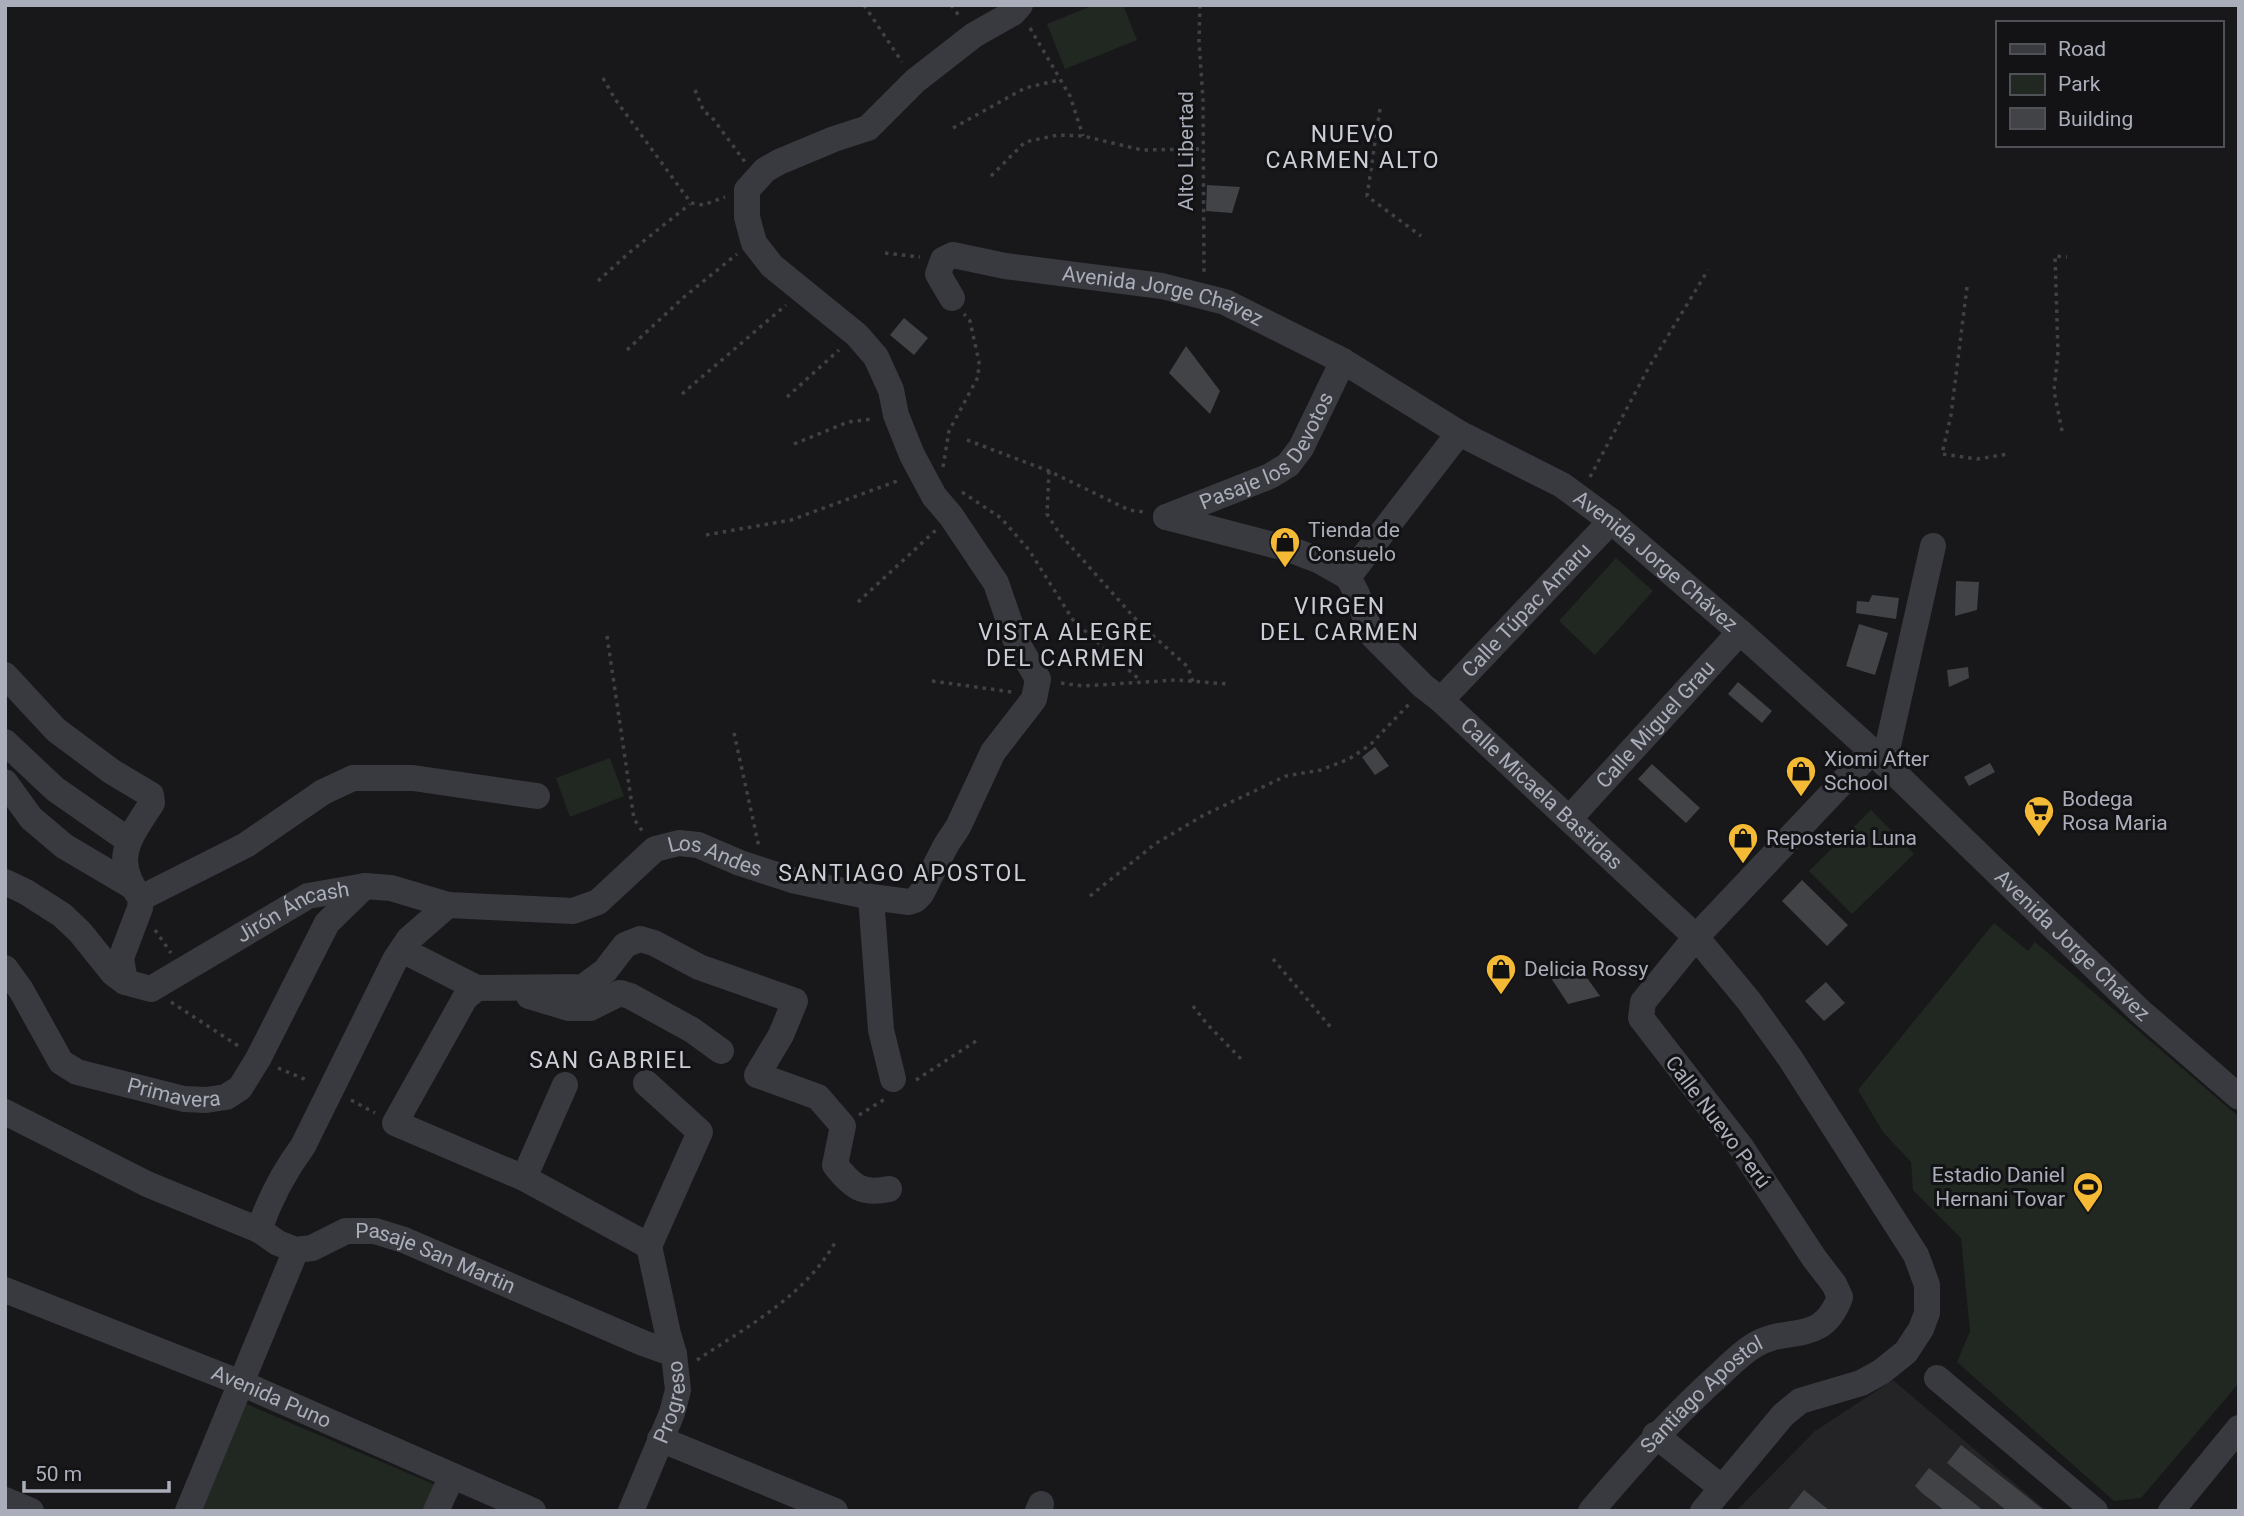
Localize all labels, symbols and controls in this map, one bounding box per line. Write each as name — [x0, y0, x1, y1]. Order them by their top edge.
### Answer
legend — [1996, 21, 2223, 147]
text: Road — [2058, 37, 2106, 61]
text: Park — [2058, 72, 2101, 96]
street label: Alto Libertad — [1174, 91, 1198, 211]
text: Building — [2058, 107, 2133, 131]
district label: NUEVO CARMEN ALTO — [1266, 121, 1440, 174]
street label: Avenida Jorge Chávez — [1061, 261, 1267, 331]
street label: Pasaje los Devotos — [1196, 388, 1338, 515]
street label: Avenida Jorge Chávez — [1569, 486, 1743, 637]
place label: Tienda de Consuelo — [1308, 518, 1400, 566]
shop icon: Tienda de Consuelo — [1268, 525, 1302, 569]
street label: Calle Túpac Amaru — [1457, 538, 1596, 682]
district label: VIRGEN DEL CARMEN — [1260, 593, 1420, 646]
district label: VISTA ALEGRE DEL CARMEN — [978, 619, 1154, 672]
street label: Calle Miguel Grau — [1591, 656, 1720, 793]
street label: Calle Micaela Bastidas — [1456, 713, 1627, 875]
place label: Xiomi After School — [1824, 747, 1929, 795]
shop icon: Xiomi After School — [1784, 754, 1818, 798]
place label: Bodega Rosa Maria — [2062, 787, 2168, 835]
supermarket icon: Bodega Rosa Maria — [2022, 794, 2056, 838]
shop icon: Reposteria Luna — [1726, 821, 1760, 865]
place label: Reposteria Luna — [1766, 826, 1917, 850]
street label: Los Andes — [665, 831, 765, 881]
district label: SANTIAGO APOSTOL — [778, 860, 1028, 887]
street label: Avenida Jorge Chávez — [1990, 865, 2155, 1026]
street label: Jirón Áncash — [232, 877, 351, 948]
shop icon: Delicia Rossy — [1484, 952, 1518, 996]
place label: Delicia Rossy — [1524, 957, 1648, 981]
district label: SAN GABRIEL — [529, 1047, 693, 1074]
street label: Calle Nuevo Perú — [1660, 1051, 1776, 1193]
street label: Primavera — [125, 1073, 222, 1112]
place label: Estadio Daniel Hernani Tovar — [1932, 1163, 2065, 1211]
sports icon: Estadio Daniel Hernani Tovar — [2071, 1170, 2105, 1214]
street label: Pasaje San Martin — [355, 1219, 519, 1298]
street label: Santiago Apostol — [1636, 1331, 1767, 1458]
street label: Progreso — [649, 1359, 690, 1447]
street label: Avenida Puno — [208, 1361, 335, 1433]
scale bar — [24, 1450, 170, 1494]
text: 50 m — [35, 1462, 82, 1486]

